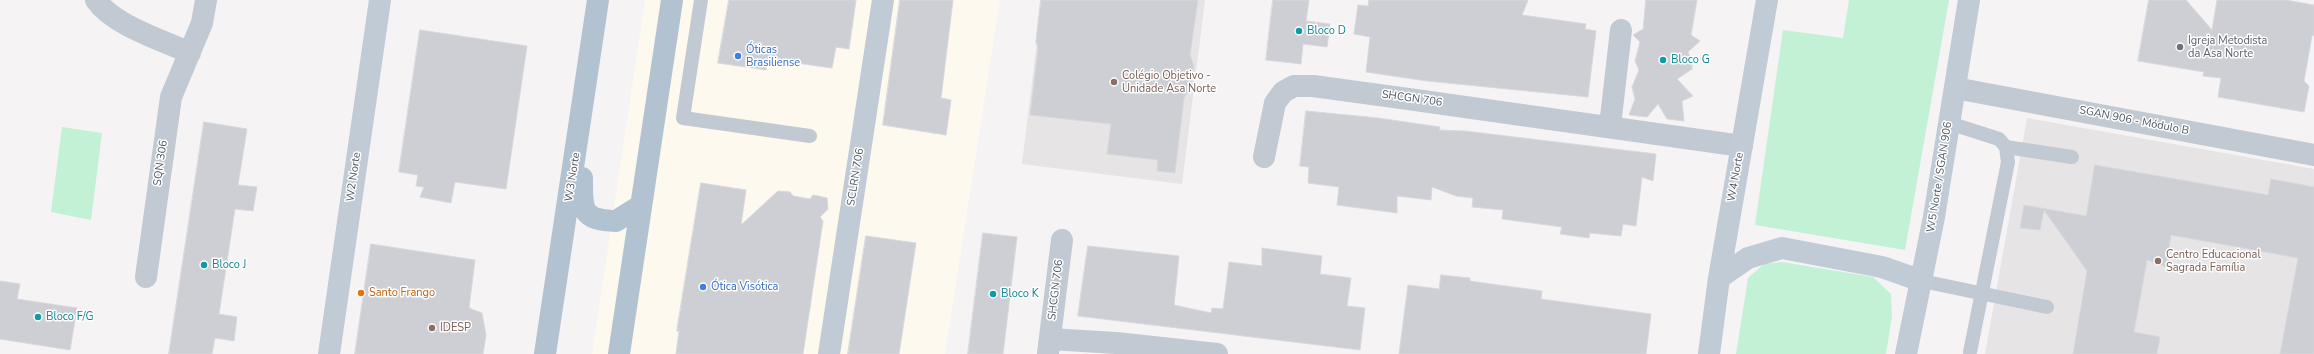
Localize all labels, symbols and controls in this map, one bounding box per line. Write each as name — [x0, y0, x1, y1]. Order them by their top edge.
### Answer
place label: Bloco D — [1307, 24, 1346, 38]
marker: Bloco D — [1294, 26, 1304, 36]
place label: Igreja Metodista da Asa Norte — [2188, 34, 2267, 60]
marker: Igreja Metodista da Asa Norte — [2175, 42, 2185, 52]
place label: Óticas Brasiliense — [746, 43, 800, 69]
marker: Óticas Brasiliense — [733, 51, 743, 61]
place label: Bloco G — [1671, 53, 1710, 67]
marker: Bloco G — [1658, 55, 1668, 65]
place label: Colégio Objetivo - Unidade Asa Norte — [1122, 69, 1216, 95]
marker: Colégio Objetivo - Unidade Asa Norte — [1109, 77, 1119, 87]
street label: SHCGN 706 — [1381, 88, 1443, 110]
street label: SGAN 906 - Módulo B — [2078, 104, 2190, 138]
street label: W5 Norte / SGAN 906 — [1925, 121, 1955, 233]
street label: SQN 306 — [151, 139, 171, 187]
street label: SCLRN 706 — [845, 147, 867, 207]
street label: W2 Norte — [344, 151, 364, 203]
street label: W3 Norte — [563, 151, 583, 203]
street label: W4 Norte — [1725, 151, 1747, 203]
place label: Centro Educacional Sagrada Família — [2166, 248, 2261, 274]
marker: Centro Educacional Sagrada Família — [2153, 256, 2163, 266]
place label: Bloco J — [212, 258, 246, 272]
street label: SHCGN 706 — [1046, 259, 1066, 321]
marker: Bloco J — [199, 260, 209, 270]
place label: Ótica Visótica — [711, 280, 778, 294]
marker: Ótica Visótica — [698, 282, 708, 292]
place label: Santo Frango — [369, 286, 435, 300]
place label: Bloco K — [1001, 287, 1039, 301]
marker: Santo Frango — [356, 288, 366, 298]
marker: Bloco K — [988, 289, 998, 299]
place label: Bloco F/G — [46, 310, 93, 324]
marker: Bloco F/G — [33, 312, 43, 322]
place label: IDESP — [440, 321, 471, 335]
marker: IDESP — [427, 323, 437, 333]

